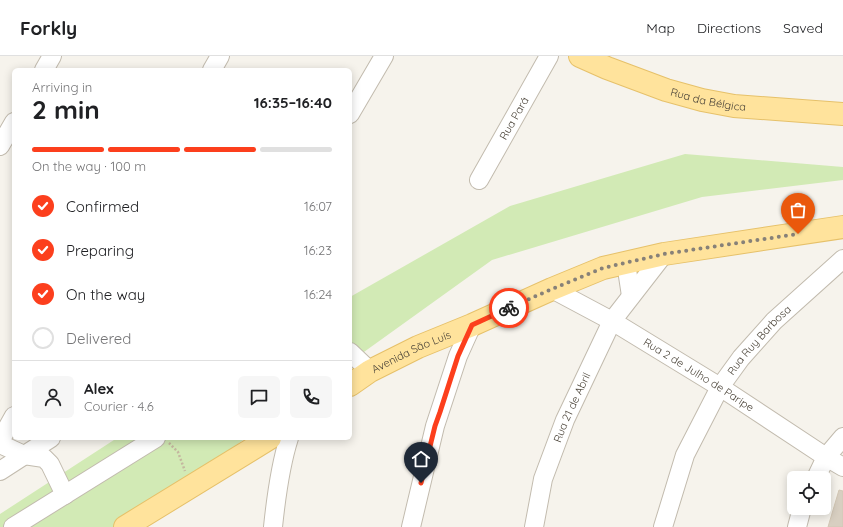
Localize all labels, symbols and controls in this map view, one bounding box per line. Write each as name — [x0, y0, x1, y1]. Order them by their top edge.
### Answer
text: Forkly — [20, 16, 77, 40]
text: Map — [646, 19, 675, 37]
text: Directions — [697, 19, 761, 37]
text: Saved — [783, 19, 823, 37]
text: Arriving in — [32, 79, 92, 95]
street label: Rua da Bélgica — [669, 85, 747, 114]
text: 2 min — [32, 93, 100, 126]
text: 16:35–16:40 — [254, 93, 332, 112]
street label: Rua Pará — [496, 94, 532, 142]
text: On the way · 100 m — [32, 158, 146, 174]
pin — [781, 193, 815, 234]
icon: check — [32, 195, 54, 217]
text: Confirmed — [66, 197, 139, 216]
text: 16:07 — [304, 198, 332, 214]
icon: bag — [787, 199, 809, 221]
icon: check — [32, 239, 54, 261]
text: Preparing — [66, 241, 134, 260]
text: 16:23 — [304, 242, 332, 258]
icon: check — [32, 283, 54, 305]
text: On the way — [66, 285, 145, 304]
text: 16:24 — [304, 286, 332, 302]
courier — [489, 288, 529, 328]
icon: bike — [498, 297, 520, 319]
street label: Rua Ruy Barbosa — [724, 302, 794, 378]
street label: Avenida São Luís — [369, 327, 453, 376]
text: Delivered — [66, 329, 131, 348]
street label: Rua 2 de Julho de Paripe — [641, 335, 757, 415]
street label: Rua 21 de Abril — [550, 370, 594, 444]
button: person — [32, 376, 74, 418]
button: chat — [238, 376, 280, 418]
button: phone — [290, 376, 332, 418]
text: Alex — [84, 379, 114, 398]
text: Courier · 4.6 — [84, 398, 154, 414]
pin — [404, 442, 438, 483]
icon: home — [410, 448, 432, 470]
map controls — [787, 471, 831, 515]
button: locate — [787, 471, 831, 515]

